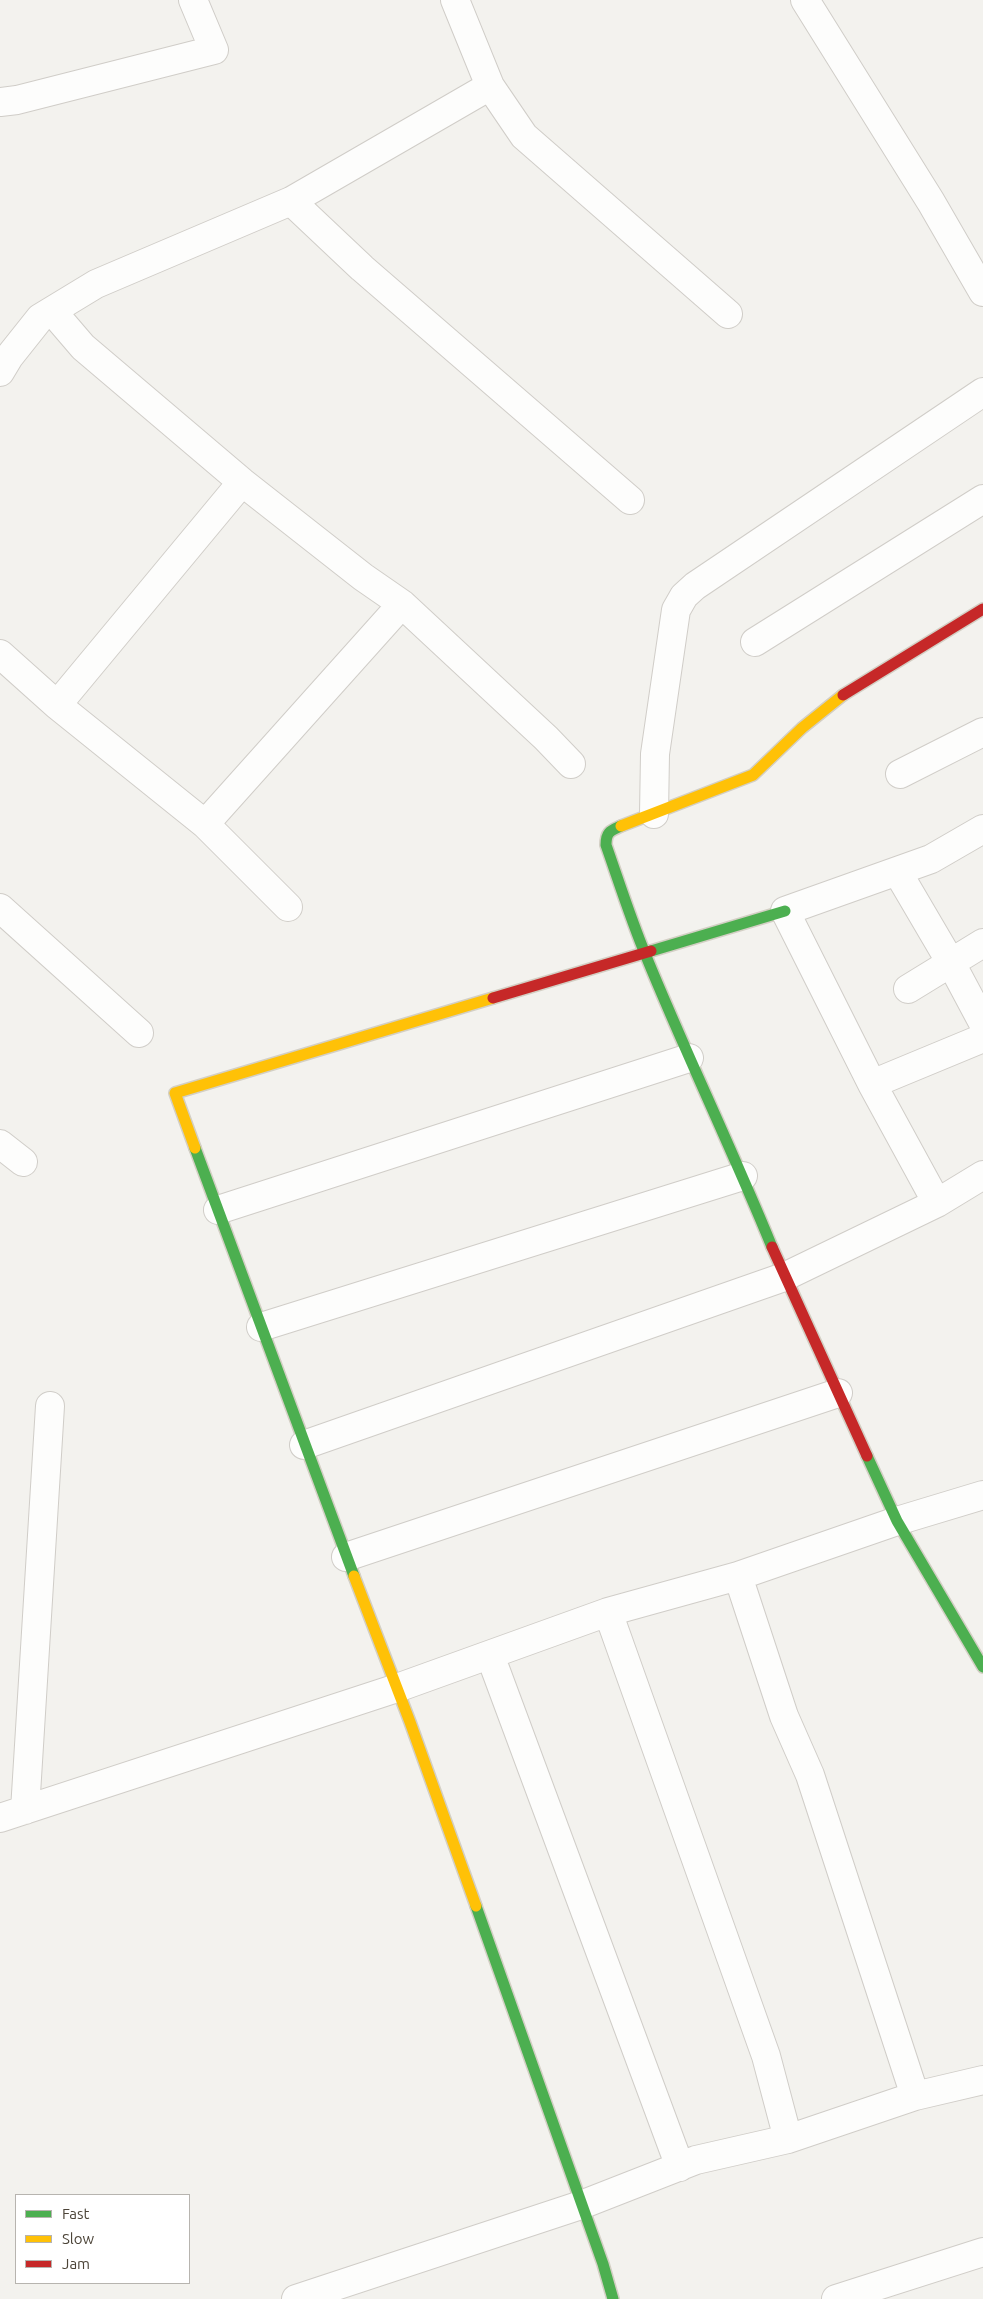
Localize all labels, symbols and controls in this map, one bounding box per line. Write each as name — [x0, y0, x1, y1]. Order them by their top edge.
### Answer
legend — [15, 2194, 190, 2284]
text: Fast — [62, 2205, 89, 2222]
text: Slow — [62, 2230, 94, 2247]
text: Jam — [62, 2255, 90, 2272]

